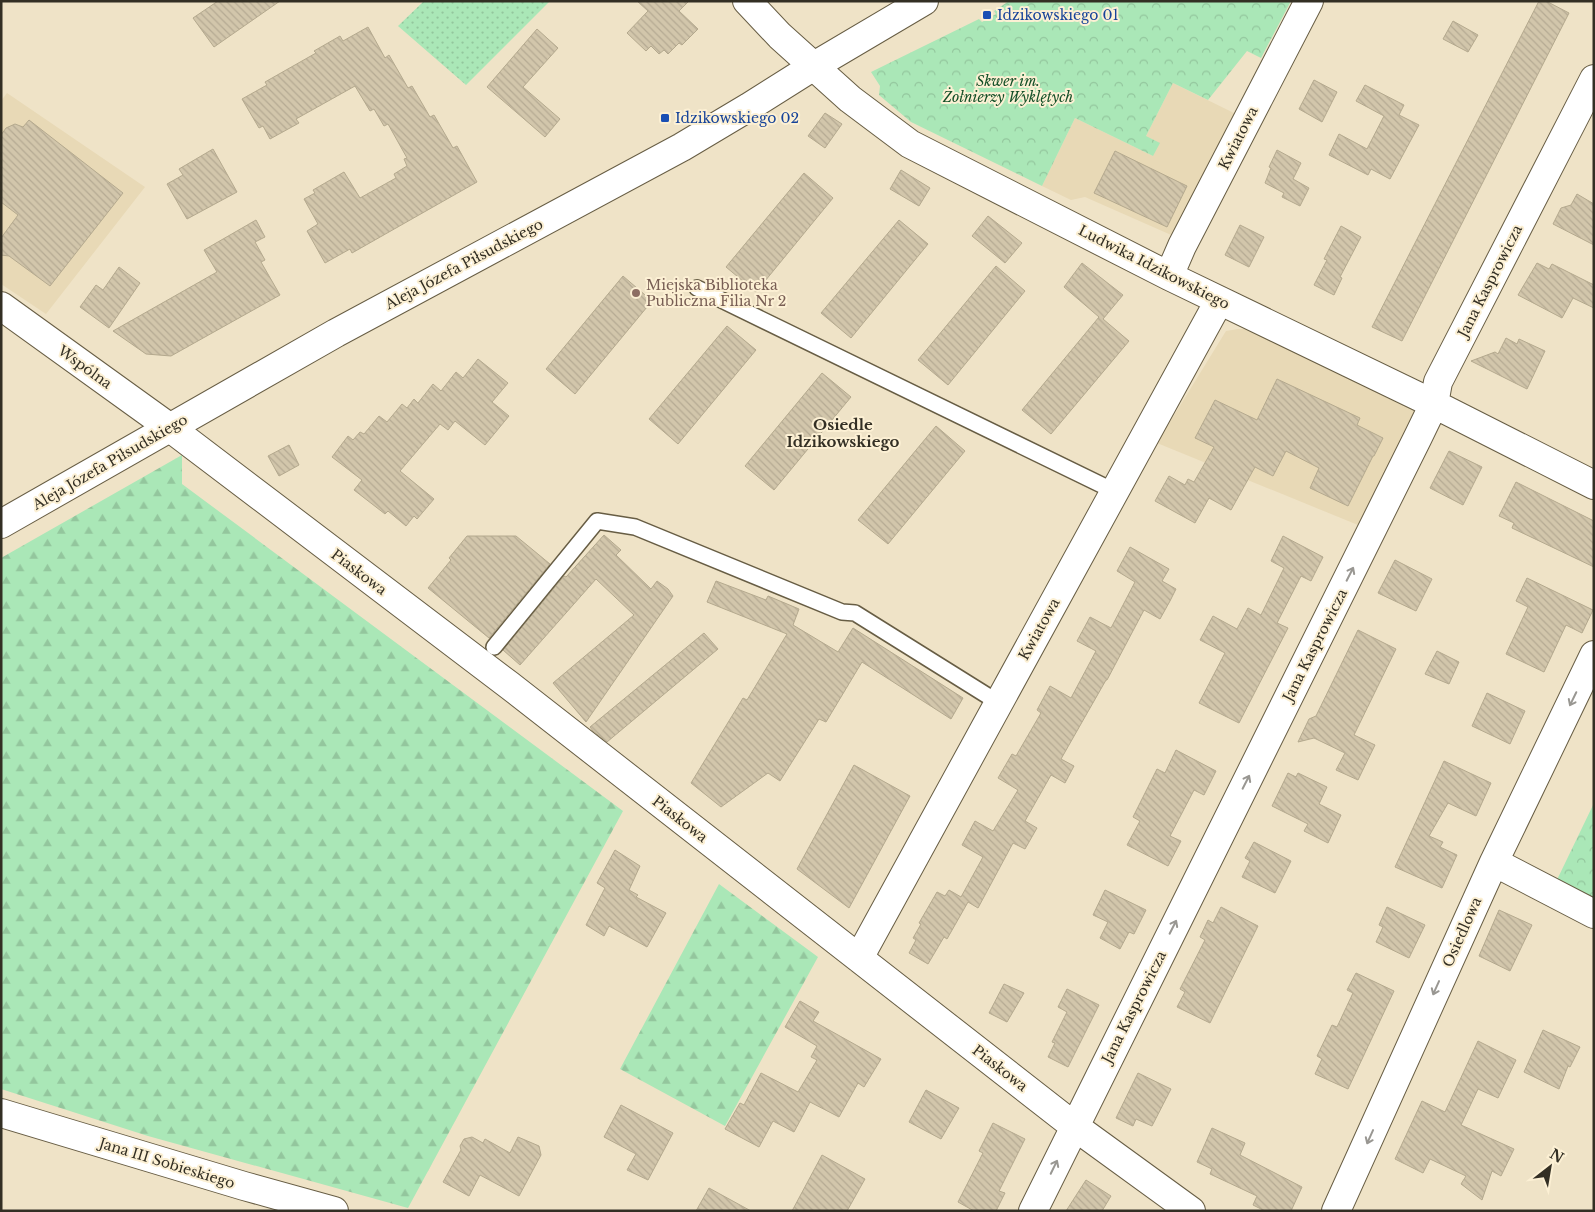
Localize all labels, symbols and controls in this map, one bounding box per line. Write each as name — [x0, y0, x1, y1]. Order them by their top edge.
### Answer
place label: Idzikowskiego 01 — [997, 6, 1119, 24]
marker: Idzikowskiego 01 — [981, 9, 993, 21]
park label: Skwer im. Żołnierzy Wyklętych — [942, 72, 1073, 106]
street label: Kwiatowa — [1214, 103, 1262, 172]
place label: Idzikowskiego 02 — [675, 109, 799, 127]
marker: Idzikowskiego 02 — [659, 112, 671, 124]
street label: Aleja Józefa Piłsudskiego — [381, 215, 546, 314]
street label: Ludwika Idzikowskiego — [1075, 221, 1233, 313]
street label: Jana Kasprowicza — [1453, 222, 1526, 342]
place label: Miejska Biblioteka Publiczna Filia Nr 2 — [646, 276, 786, 310]
marker: Miejska Biblioteka Publiczna Filia Nr 2 — [630, 287, 642, 299]
street label: Wspólna — [54, 341, 116, 393]
street label: Aleja Józefa Piłsudskiego — [28, 410, 191, 514]
district label: Osiedle Idzikowskiego — [787, 415, 900, 451]
street label: Piaskowa — [328, 545, 391, 599]
one-way arrow — [1346, 567, 1355, 582]
street label: Jana Kasprowicza — [1278, 586, 1351, 706]
street label: Kwiatowa — [1015, 595, 1064, 663]
one-way arrow — [1567, 691, 1577, 706]
one-way arrow — [1242, 775, 1251, 790]
street label: Piaskowa — [649, 792, 711, 846]
street label: Osiedlowa — [1439, 894, 1486, 970]
one-way arrow — [1169, 920, 1179, 935]
street label: Jana Kasprowicza — [1097, 948, 1170, 1068]
one-way arrow — [1431, 980, 1441, 995]
street label: Piaskowa — [969, 1041, 1031, 1095]
one-way arrow — [1364, 1129, 1374, 1144]
street label: Jana III Sobieskiego — [95, 1133, 237, 1192]
north arrow — [1525, 1142, 1575, 1192]
text: N — [1546, 1145, 1567, 1167]
one-way arrow — [1050, 1160, 1059, 1175]

